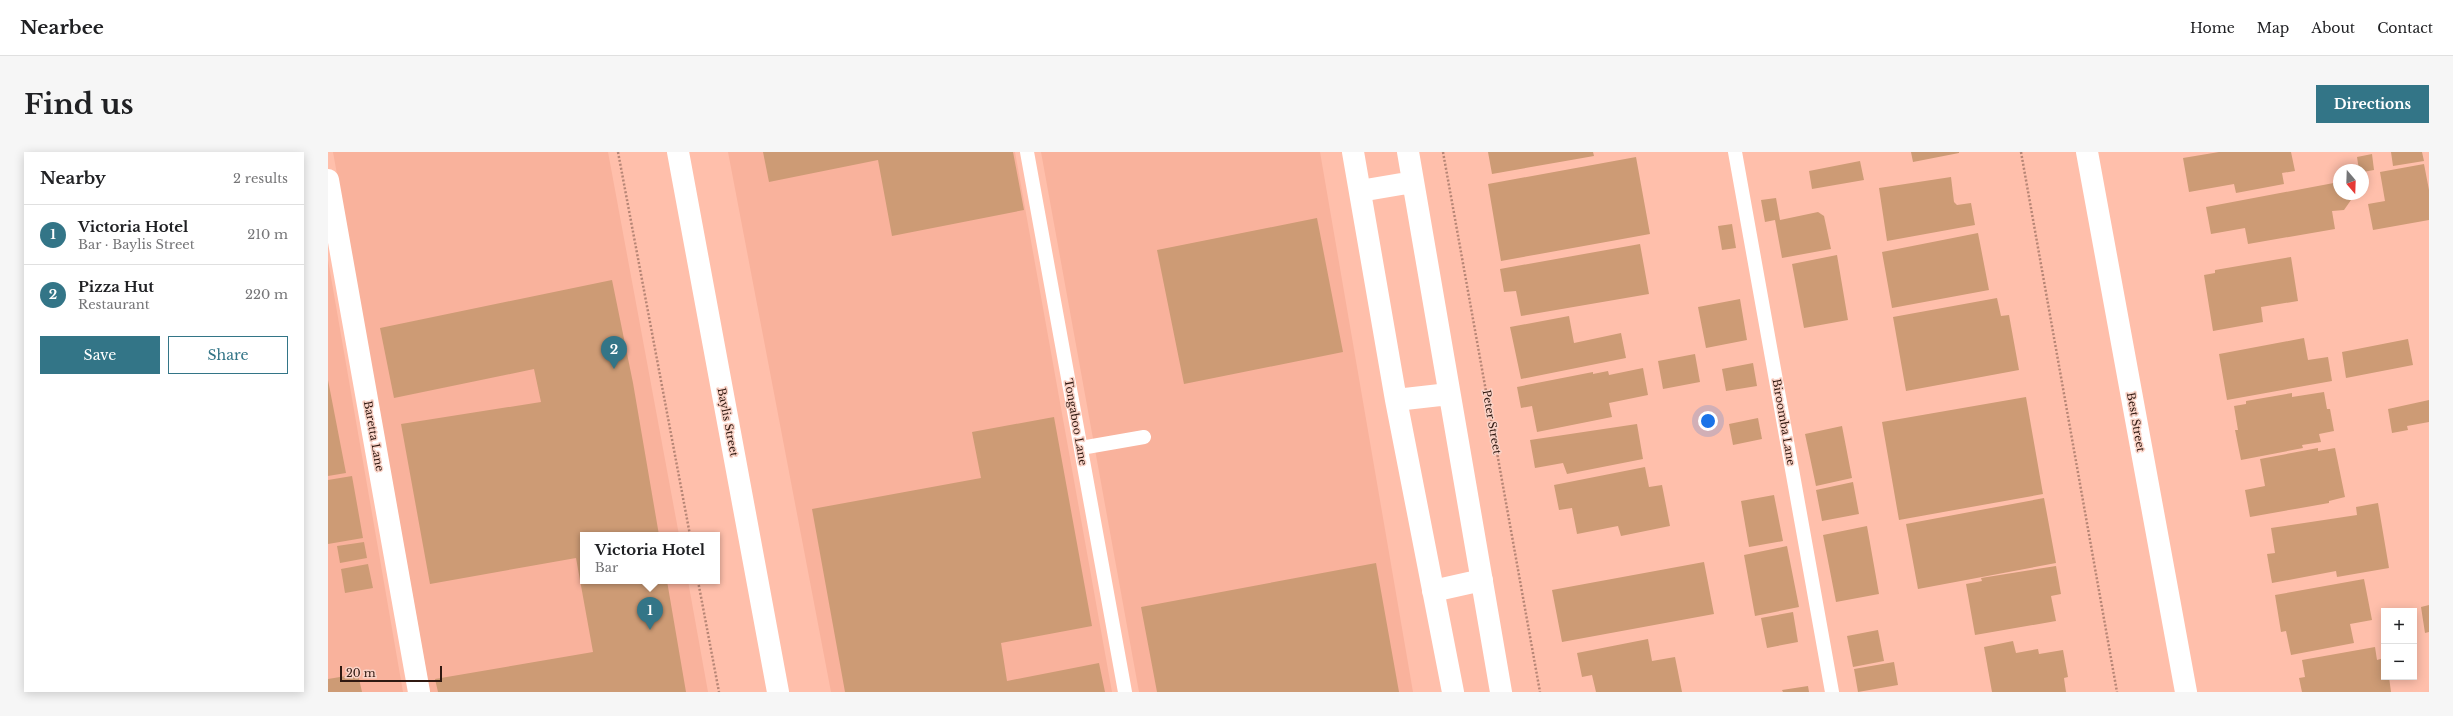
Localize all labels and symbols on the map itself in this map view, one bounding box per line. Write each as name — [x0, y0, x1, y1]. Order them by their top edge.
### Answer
north arrow — [2333, 164, 2369, 200]
pin: 2 — [601, 336, 627, 369]
street label: Tongaboo Lane — [1061, 378, 1091, 466]
street label: Biroomba Lane — [1769, 378, 1799, 466]
street label: Baylis Street — [714, 386, 742, 458]
street label: Peter Street — [1479, 389, 1505, 456]
street label: Best Street — [2124, 391, 2148, 454]
street label: Baretta Lane — [361, 400, 387, 472]
your location — [1698, 411, 1718, 431]
pin: 1 — [637, 597, 663, 630]
scale bar — [340, 664, 442, 683]

